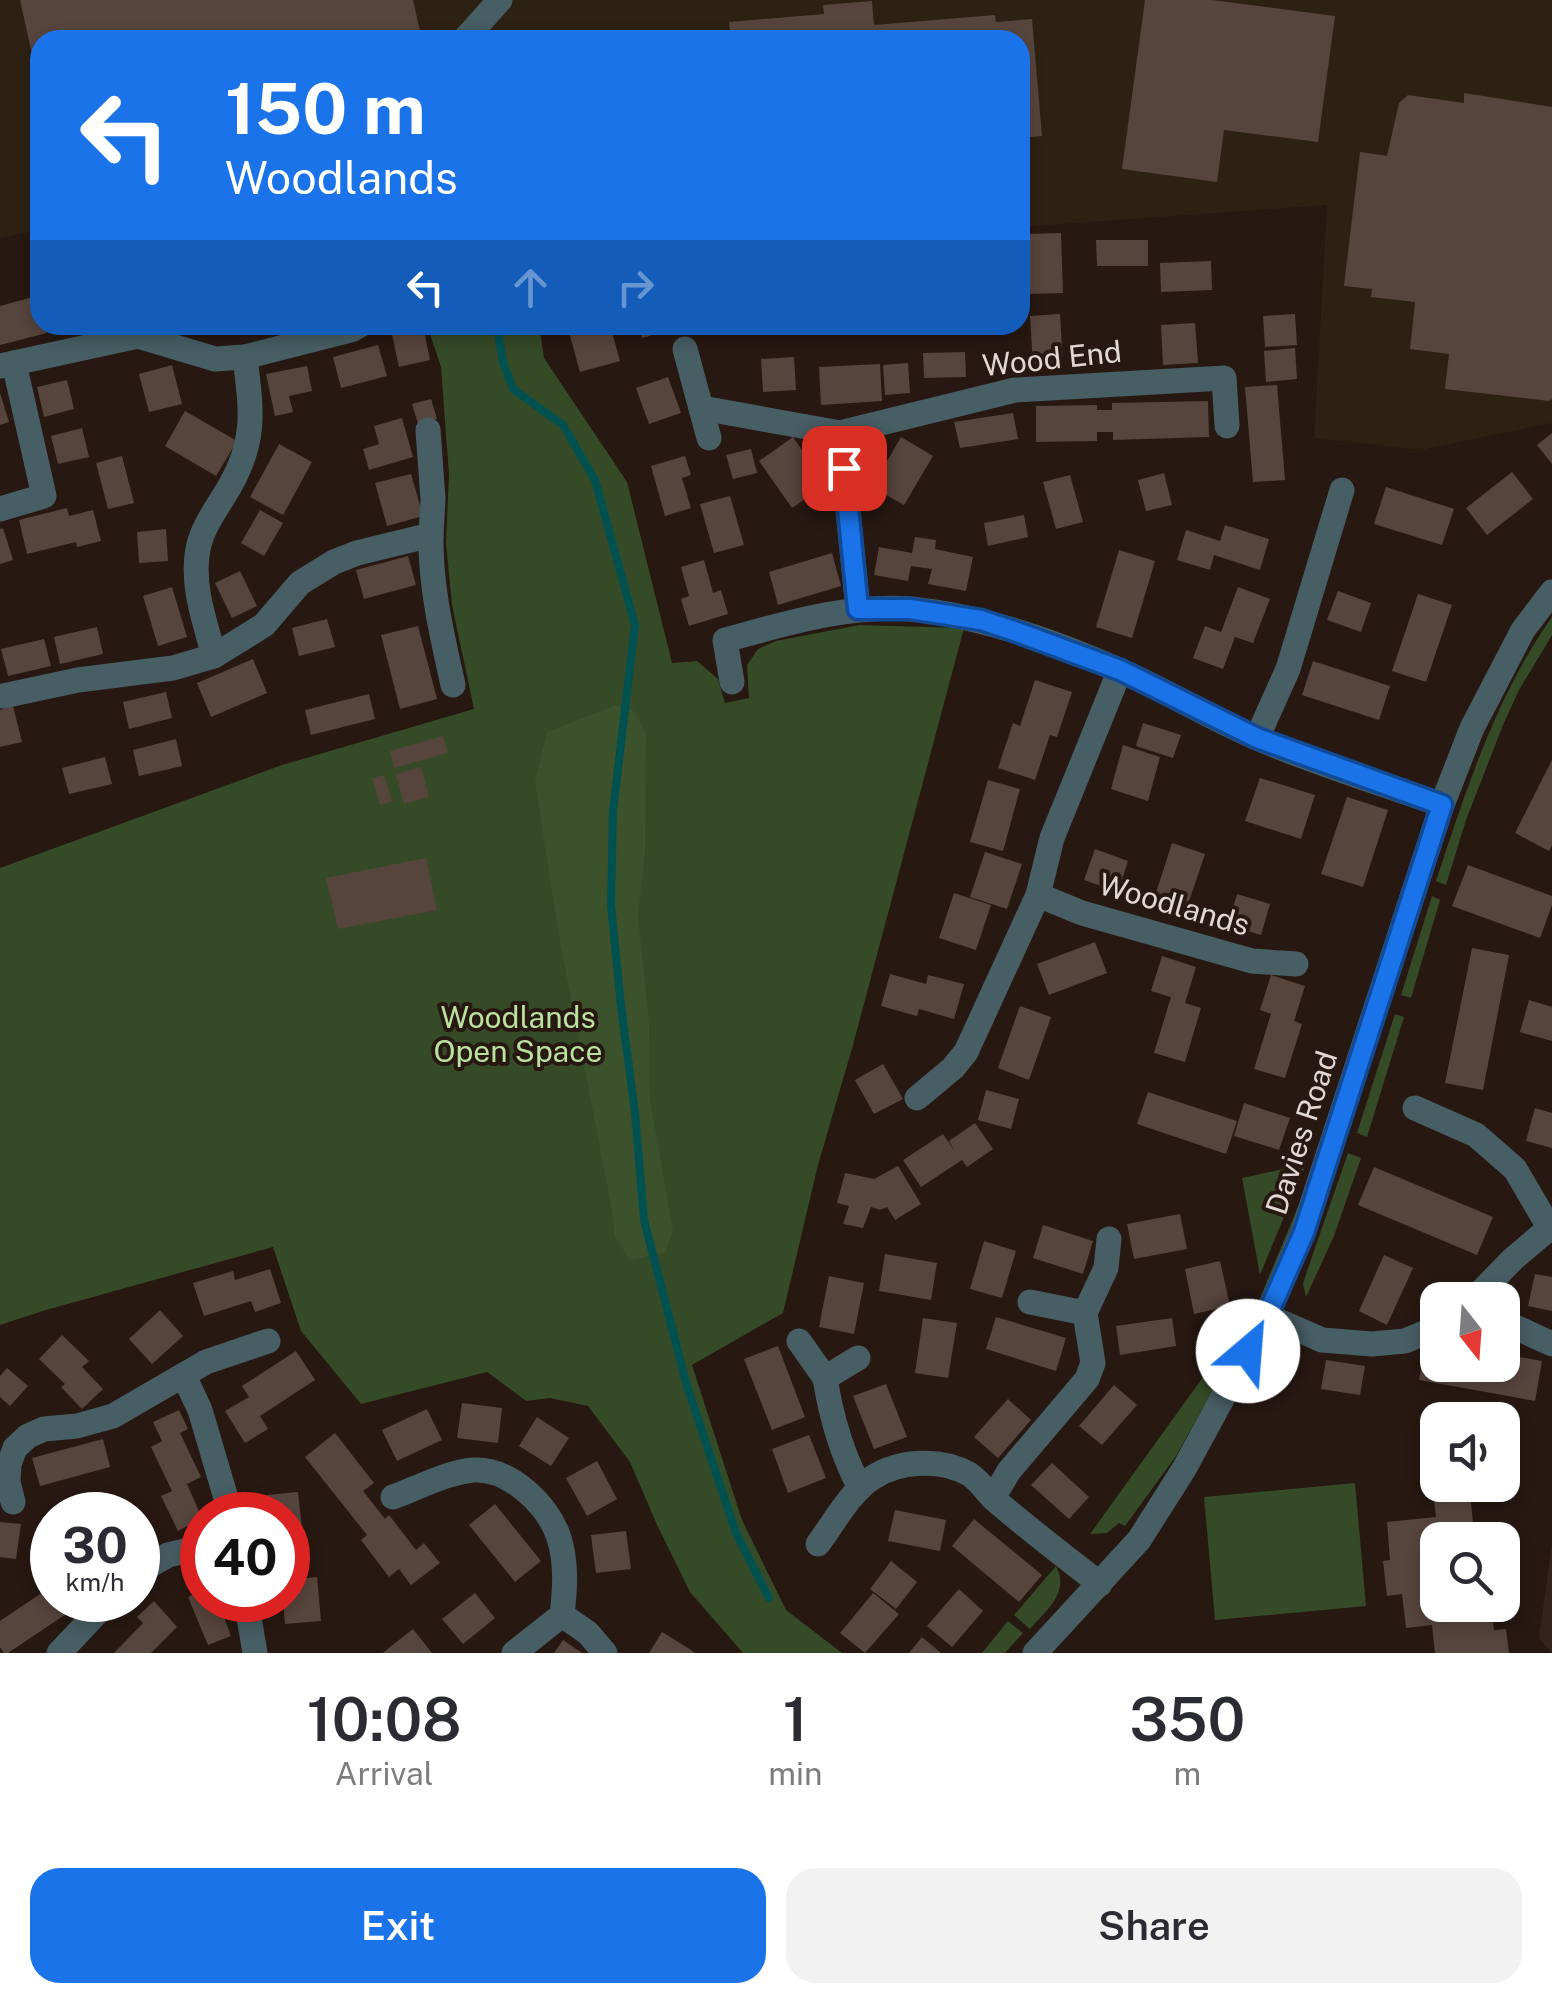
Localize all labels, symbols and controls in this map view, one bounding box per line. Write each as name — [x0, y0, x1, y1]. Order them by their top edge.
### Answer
text: 150 m — [225, 67, 426, 150]
icon: left — [60, 70, 190, 200]
text: Woodlands — [225, 151, 458, 204]
icon: left — [398, 260, 453, 315]
icon: ahead — [503, 260, 558, 315]
icon: right — [608, 260, 663, 315]
street label: Wood End — [980, 333, 1123, 383]
pin — [802, 426, 887, 511]
icon: arrive — [817, 441, 872, 496]
street label: Woodlands — [1095, 865, 1254, 943]
park label: Woodlands Open Space — [434, 999, 602, 1069]
street label: Davies Road — [1258, 1046, 1344, 1219]
north arrow — [1420, 1282, 1520, 1382]
map controls — [1420, 1282, 1520, 1622]
position arrow — [1196, 1299, 1300, 1403]
button: sound — [1420, 1402, 1520, 1502]
speed limit sign: 40 — [180, 1492, 310, 1622]
text: 30 — [62, 1515, 128, 1574]
button: search — [1420, 1522, 1520, 1622]
text: km/h — [66, 1567, 124, 1597]
text: 10:08 — [307, 1684, 462, 1755]
text: 1 — [783, 1684, 808, 1755]
text: 350 — [1129, 1684, 1245, 1755]
text: Arrival — [335, 1755, 434, 1792]
text: min — [768, 1755, 823, 1792]
text: m — [1173, 1755, 1201, 1792]
button: Exit — [30, 1868, 766, 1983]
button: Share — [786, 1868, 1522, 1983]

